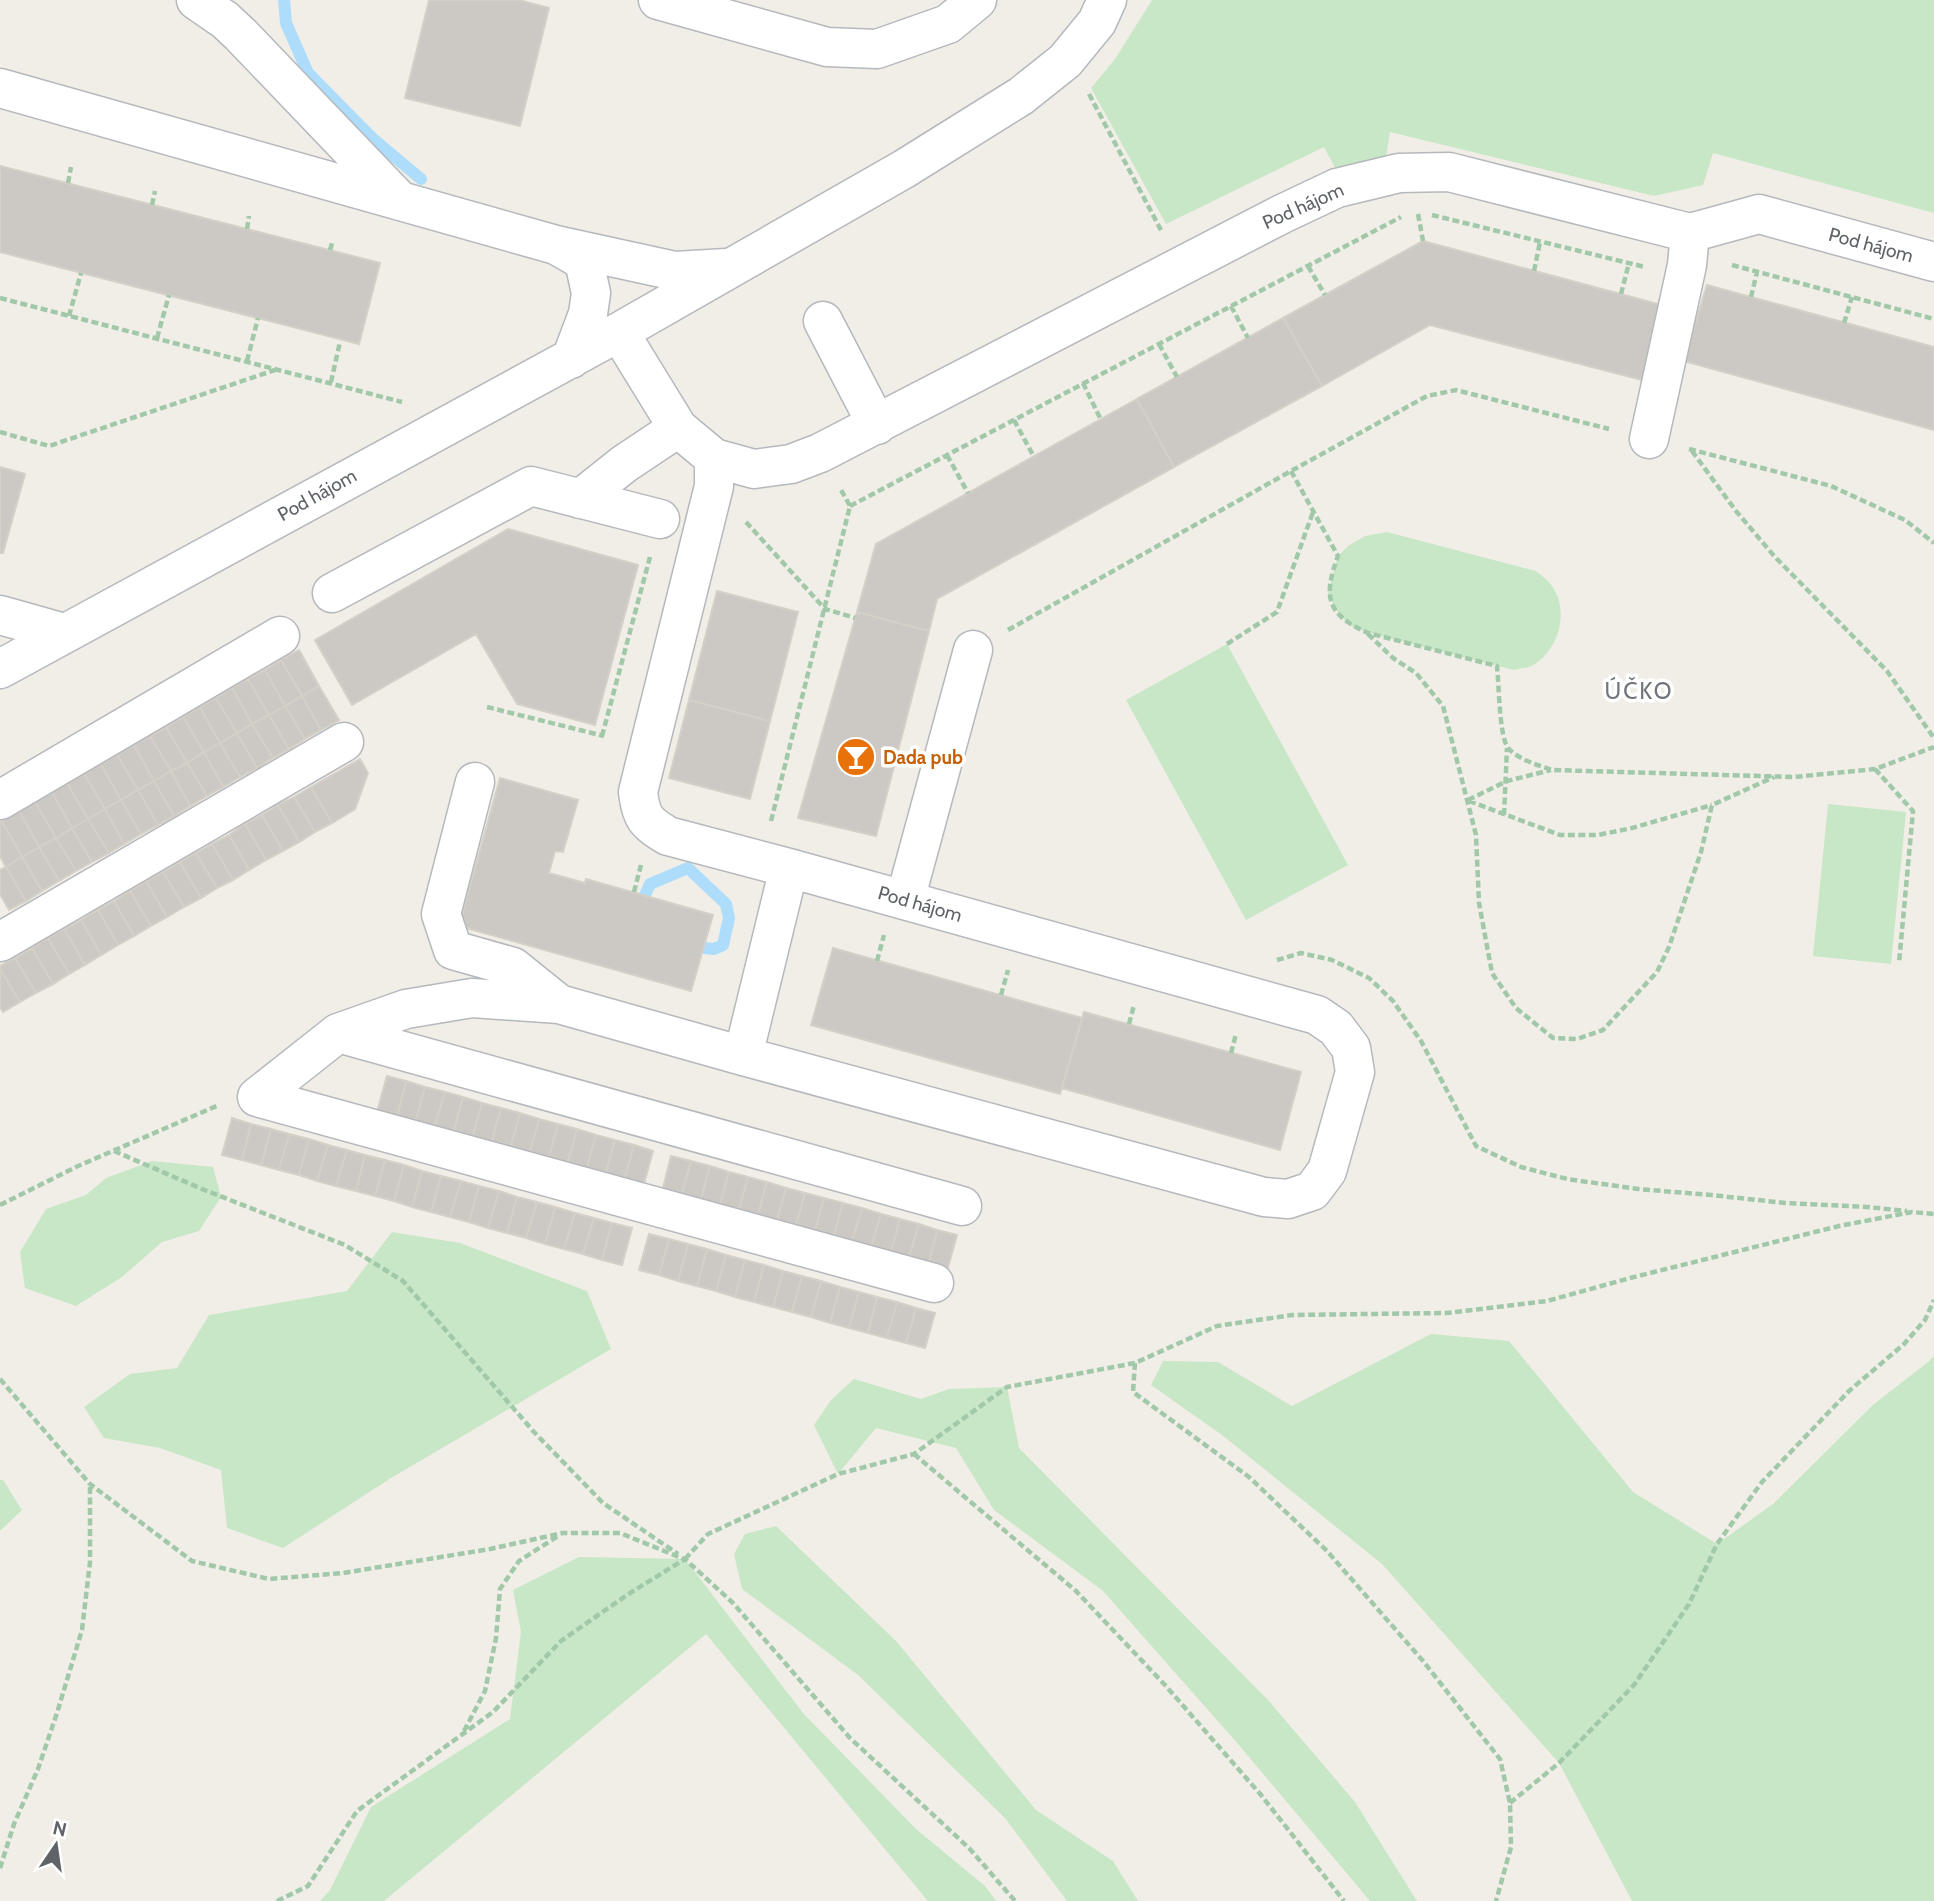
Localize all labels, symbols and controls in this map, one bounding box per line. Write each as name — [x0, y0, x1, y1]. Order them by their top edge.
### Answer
street label: Pod hájom — [1259, 178, 1347, 234]
street label: Pod hájom — [1826, 223, 1916, 267]
street label: Pod hájom — [274, 464, 360, 526]
district label: ÚČKO — [1605, 676, 1673, 705]
bar icon: Dada pub — [835, 736, 877, 778]
place label: Dada pub — [883, 746, 963, 769]
street label: Pod hájom — [875, 881, 965, 927]
north arrow — [21, 1810, 91, 1880]
text: N — [51, 1816, 69, 1842]

